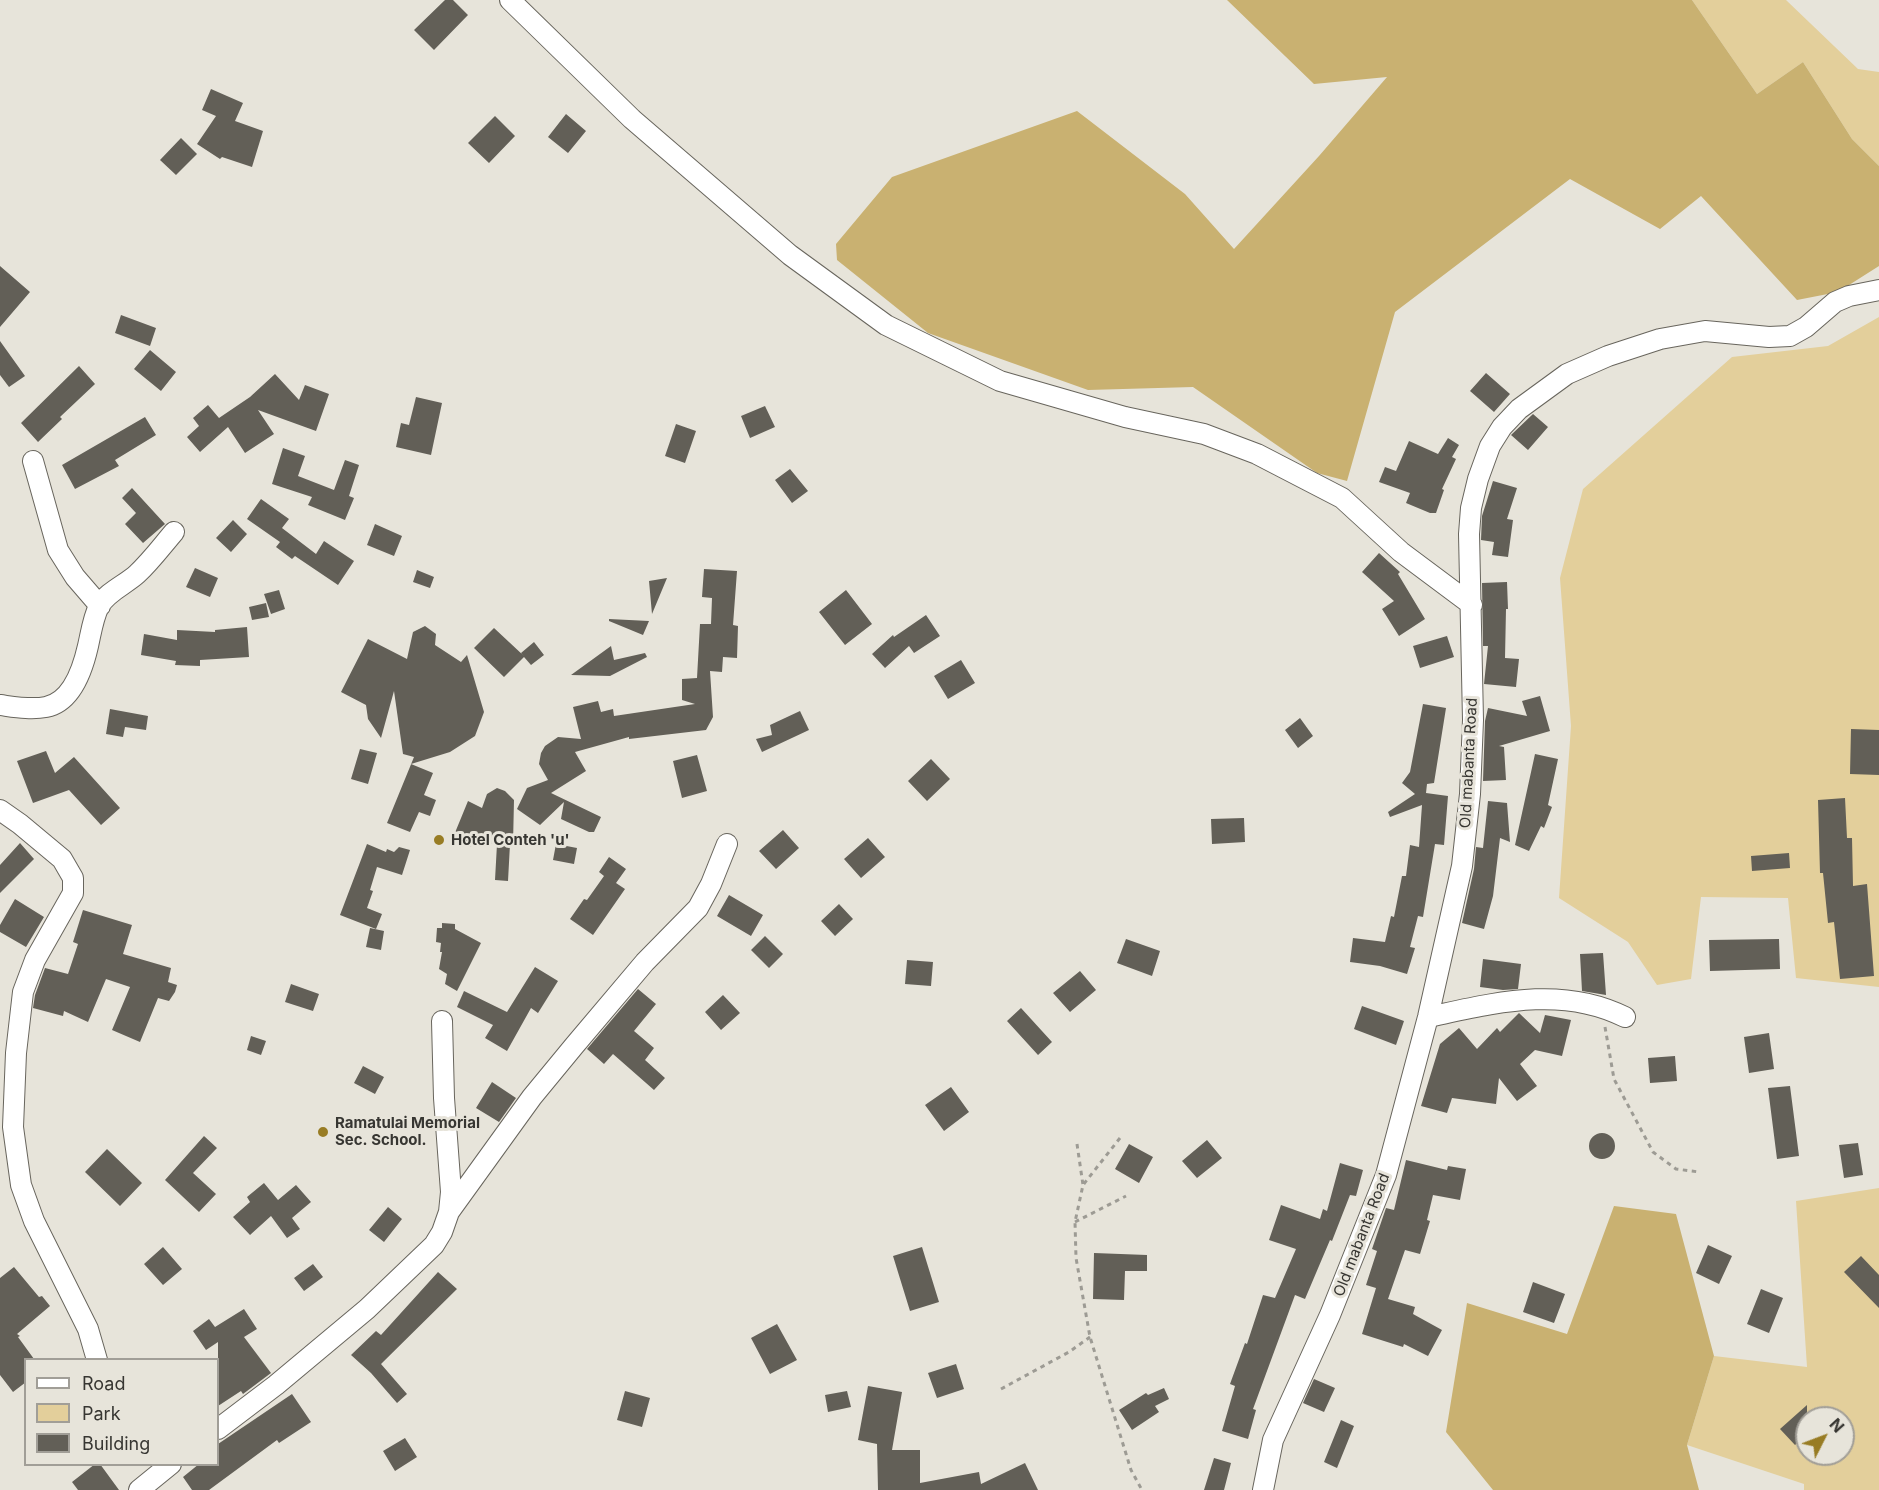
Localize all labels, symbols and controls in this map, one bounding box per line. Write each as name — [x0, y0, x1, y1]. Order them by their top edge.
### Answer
street label: Old mabanta Road — [1457, 697, 1481, 829]
place label: Hotel Conteh 'u' — [451, 831, 570, 849]
marker: Hotel Conteh 'u' — [432, 833, 446, 847]
place label: Ramatulai Memorial Sec. School. — [335, 1114, 480, 1149]
marker: Ramatulai Memorial Sec. School. — [316, 1125, 330, 1139]
street label: Old mabanta Road — [1330, 1171, 1394, 1299]
legend — [24, 1358, 219, 1466]
text: Road — [82, 1373, 125, 1394]
text: Park — [82, 1403, 121, 1424]
north arrow — [1795, 1406, 1855, 1466]
text: N — [1825, 1414, 1848, 1437]
text: Building — [82, 1433, 150, 1454]

